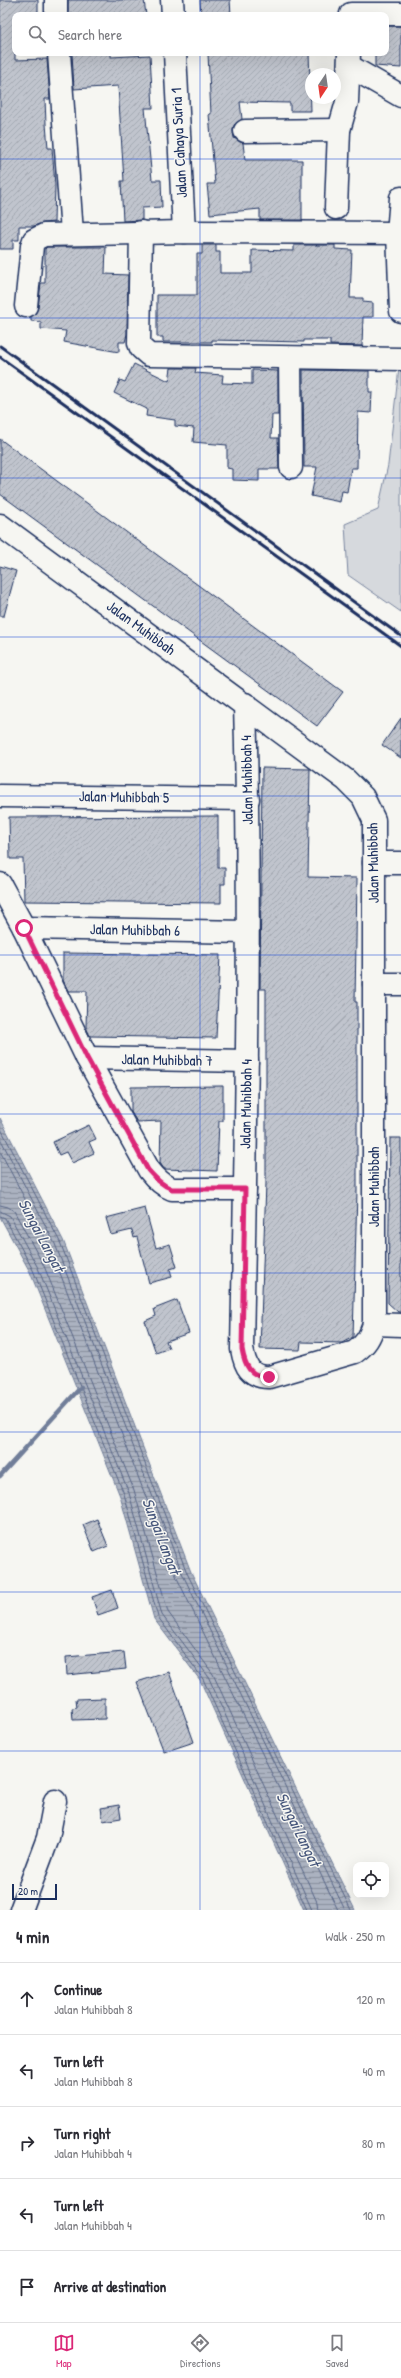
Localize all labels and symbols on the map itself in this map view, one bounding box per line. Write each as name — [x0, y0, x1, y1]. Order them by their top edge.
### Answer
north arrow — [305, 68, 341, 104]
street label: Jalan Cahaya Suria 1 — [165, 87, 192, 199]
street label: Jalan Muhibbah — [102, 595, 180, 660]
street label: Jalan Muhibbah 4 — [235, 735, 258, 825]
street label: Jalan Muhibbah 5 — [79, 785, 170, 808]
street label: Jalan Muhibbah — [361, 823, 384, 904]
street label: Jalan Muhibbah 6 — [90, 918, 180, 941]
route start — [15, 919, 33, 937]
street label: Jalan Muhibbah 7 — [121, 1048, 213, 1071]
street label: Jalan Muhibbah 4 — [234, 1059, 257, 1149]
street label: Jalan Muhibbah — [363, 1147, 384, 1227]
water label: Sungai Langat — [14, 1195, 72, 1278]
route end — [260, 1368, 278, 1386]
water label: Sungai Langat — [137, 1495, 187, 1580]
water label: Sungai Langat — [272, 1788, 328, 1872]
scale bar — [12, 1882, 57, 1901]

